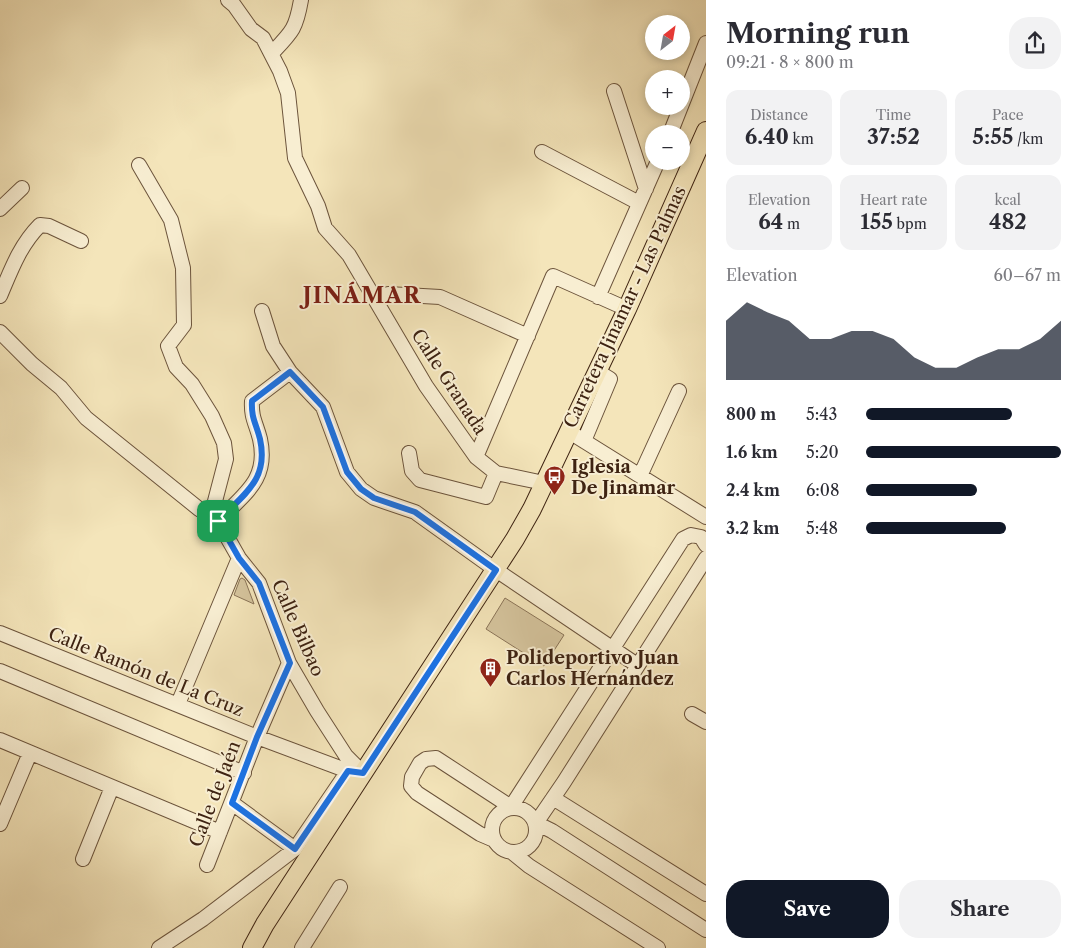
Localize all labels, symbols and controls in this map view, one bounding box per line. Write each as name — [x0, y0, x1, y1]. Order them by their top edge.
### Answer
north arrow — [645, 15, 690, 60]
map controls — [645, 15, 690, 170]
text: Morning run — [726, 16, 910, 50]
button: share — [1009, 17, 1061, 69]
text: 09:21 · 8 × 800 m — [726, 52, 854, 72]
button: + — [645, 70, 690, 115]
text: Distance — [750, 106, 808, 124]
text: Time — [876, 106, 911, 124]
text: Pace — [992, 106, 1024, 124]
text: 6.40 — [745, 124, 789, 149]
text: 37:52 — [867, 124, 920, 149]
text: 5:55 — [972, 124, 1013, 149]
button: − — [645, 125, 690, 170]
text: km — [789, 130, 814, 148]
text: /km — [1013, 130, 1043, 148]
street label: Carretera Jinamar - Las Palmas — [559, 182, 691, 432]
text: Elevation — [748, 191, 810, 209]
text: Heart rate — [860, 191, 927, 209]
text: kcal — [995, 191, 1021, 209]
text: 64 — [758, 209, 783, 234]
text: 155 — [860, 209, 893, 234]
text: 482 — [989, 209, 1027, 234]
text: m — [783, 215, 800, 233]
text: bpm — [893, 215, 927, 233]
text: Elevation — [726, 265, 797, 285]
text: 60–67 m — [993, 265, 1061, 285]
district label: JINÁMAR — [299, 281, 421, 309]
street label: Calle Granada — [407, 325, 492, 439]
text: 800 m — [726, 404, 776, 424]
text: 5:43 — [806, 404, 837, 424]
text: 1.6 km — [726, 442, 778, 462]
text: 5:20 — [806, 442, 839, 462]
place label: Iglesia De Jinamar — [571, 456, 676, 499]
bus stop icon: Iglesia De Jinamar — [543, 465, 567, 496]
text: 2.4 km — [726, 480, 780, 500]
text: 6:08 — [806, 480, 839, 500]
pin — [197, 500, 239, 542]
icon: arrive — [204, 507, 232, 535]
text: 3.2 km — [726, 518, 779, 538]
text: 5:48 — [806, 518, 838, 538]
street label: Calle Bilbao — [267, 576, 329, 680]
street label: Calle Ramón de La Cruz — [45, 623, 247, 721]
place label: Polideportivo Juan Carlos Hernández — [506, 647, 680, 690]
building icon: Polideportivo Juan Carlos Hernández — [478, 656, 502, 687]
street label: Calle de Jaén — [185, 738, 245, 850]
button: Save — [726, 880, 889, 938]
button: Share — [899, 880, 1061, 938]

